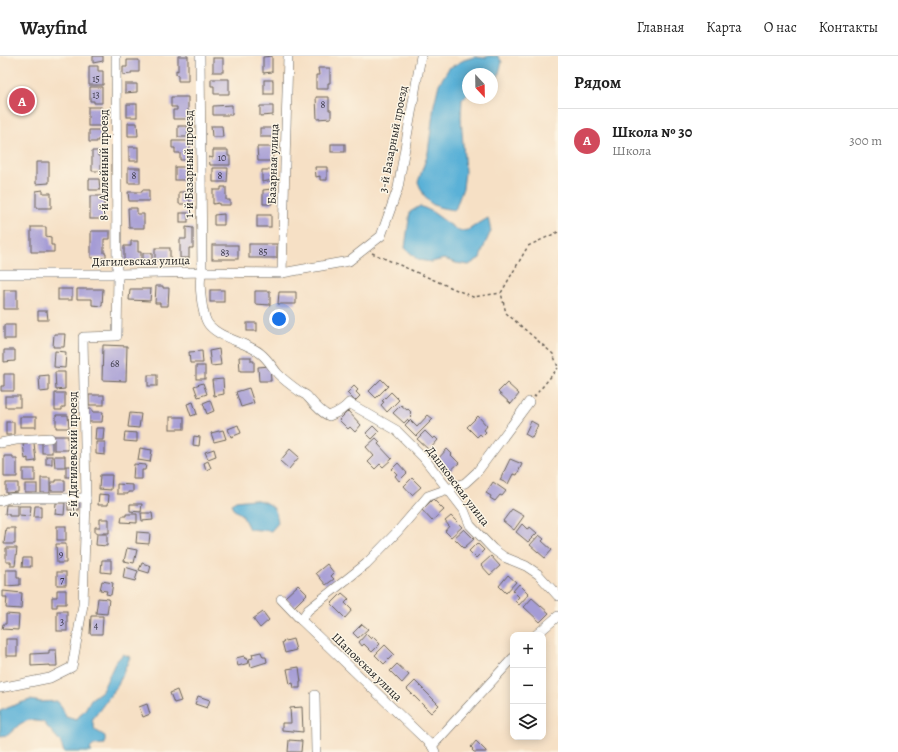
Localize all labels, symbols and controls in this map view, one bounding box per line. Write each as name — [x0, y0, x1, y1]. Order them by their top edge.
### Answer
text: Wayfind — [20, 15, 87, 41]
text: Главная — [637, 18, 684, 37]
text: Карта — [706, 18, 742, 37]
text: О нас — [764, 18, 797, 37]
text: Контакты — [819, 18, 878, 37]
north arrow — [462, 68, 498, 104]
text: Рядом — [574, 71, 621, 94]
house number: 15 — [92, 72, 100, 85]
street label: 3-й Базарный проезд — [375, 84, 411, 194]
pin: A — [9, 86, 35, 116]
house number: 13 — [92, 88, 100, 101]
house number: 8 — [321, 98, 326, 111]
street label: 8-й Аллейный проезд — [96, 109, 112, 221]
street label: 1-й Базарный проезд — [181, 110, 197, 218]
text: Школа № 30 — [612, 122, 692, 142]
street label: Базарная улица — [264, 123, 282, 205]
text: A — [583, 132, 591, 149]
text: 300 m — [849, 132, 882, 149]
text: Школа — [612, 142, 651, 159]
house number: 10 — [218, 151, 226, 164]
house number: 8 — [132, 169, 137, 182]
house number: 8 — [218, 169, 223, 182]
house number: 85 — [258, 245, 268, 258]
house number: 83 — [220, 246, 230, 259]
street label: Дягилевская улица — [92, 252, 191, 270]
your location — [269, 309, 289, 329]
house number: 68 — [110, 357, 120, 370]
street label: 5-й Дягилевский проезд — [65, 391, 81, 517]
street label: Дашковская улица — [423, 443, 494, 530]
house number: 9 — [59, 547, 64, 560]
house number: 7 — [60, 573, 65, 586]
house number: 3 — [60, 615, 64, 628]
house number: 4 — [94, 619, 99, 632]
street label: Шаповская улица — [328, 629, 406, 705]
map controls — [510, 632, 546, 740]
button: + — [510, 632, 546, 668]
button: − — [510, 668, 546, 704]
button: layers — [510, 704, 546, 740]

